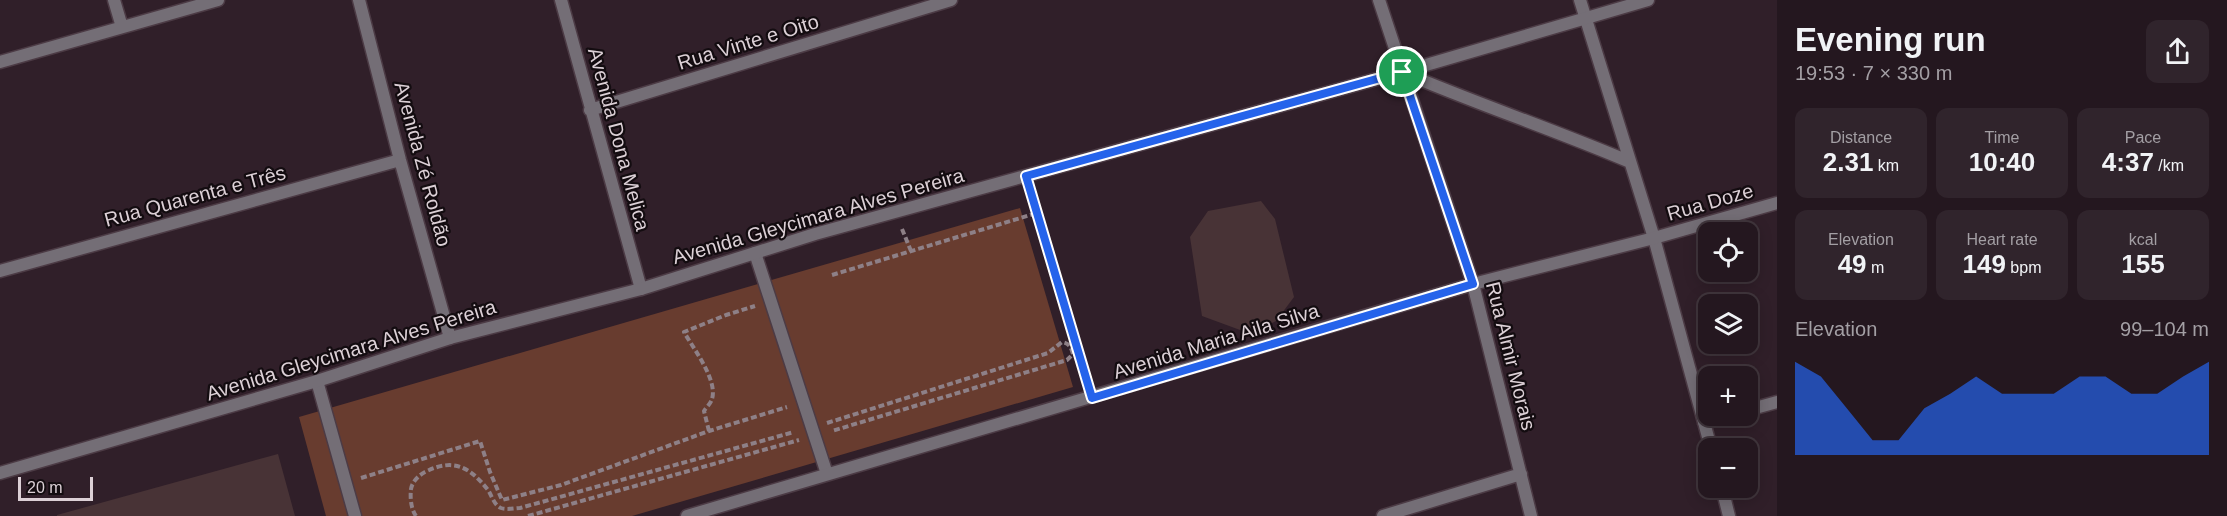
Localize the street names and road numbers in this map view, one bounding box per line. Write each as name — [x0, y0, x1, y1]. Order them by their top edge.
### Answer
street label: Rua Vinte e Oito — [675, 10, 821, 74]
street label: Avenida Dona Melica — [584, 45, 654, 234]
street label: Avenida Zé Roldão — [390, 79, 456, 249]
street label: Rua Quarenta e Três — [102, 161, 288, 231]
street label: Avenida Gleycimara Alves Pereira — [670, 164, 967, 268]
street label: Rua Doze — [1664, 179, 1756, 225]
street label: Rua Almir Morais — [1482, 279, 1540, 433]
street label: Avenida Gleycimara Alves Pereira — [203, 295, 499, 405]
street label: Avenida Maria Aila Silva — [1110, 299, 1322, 383]

